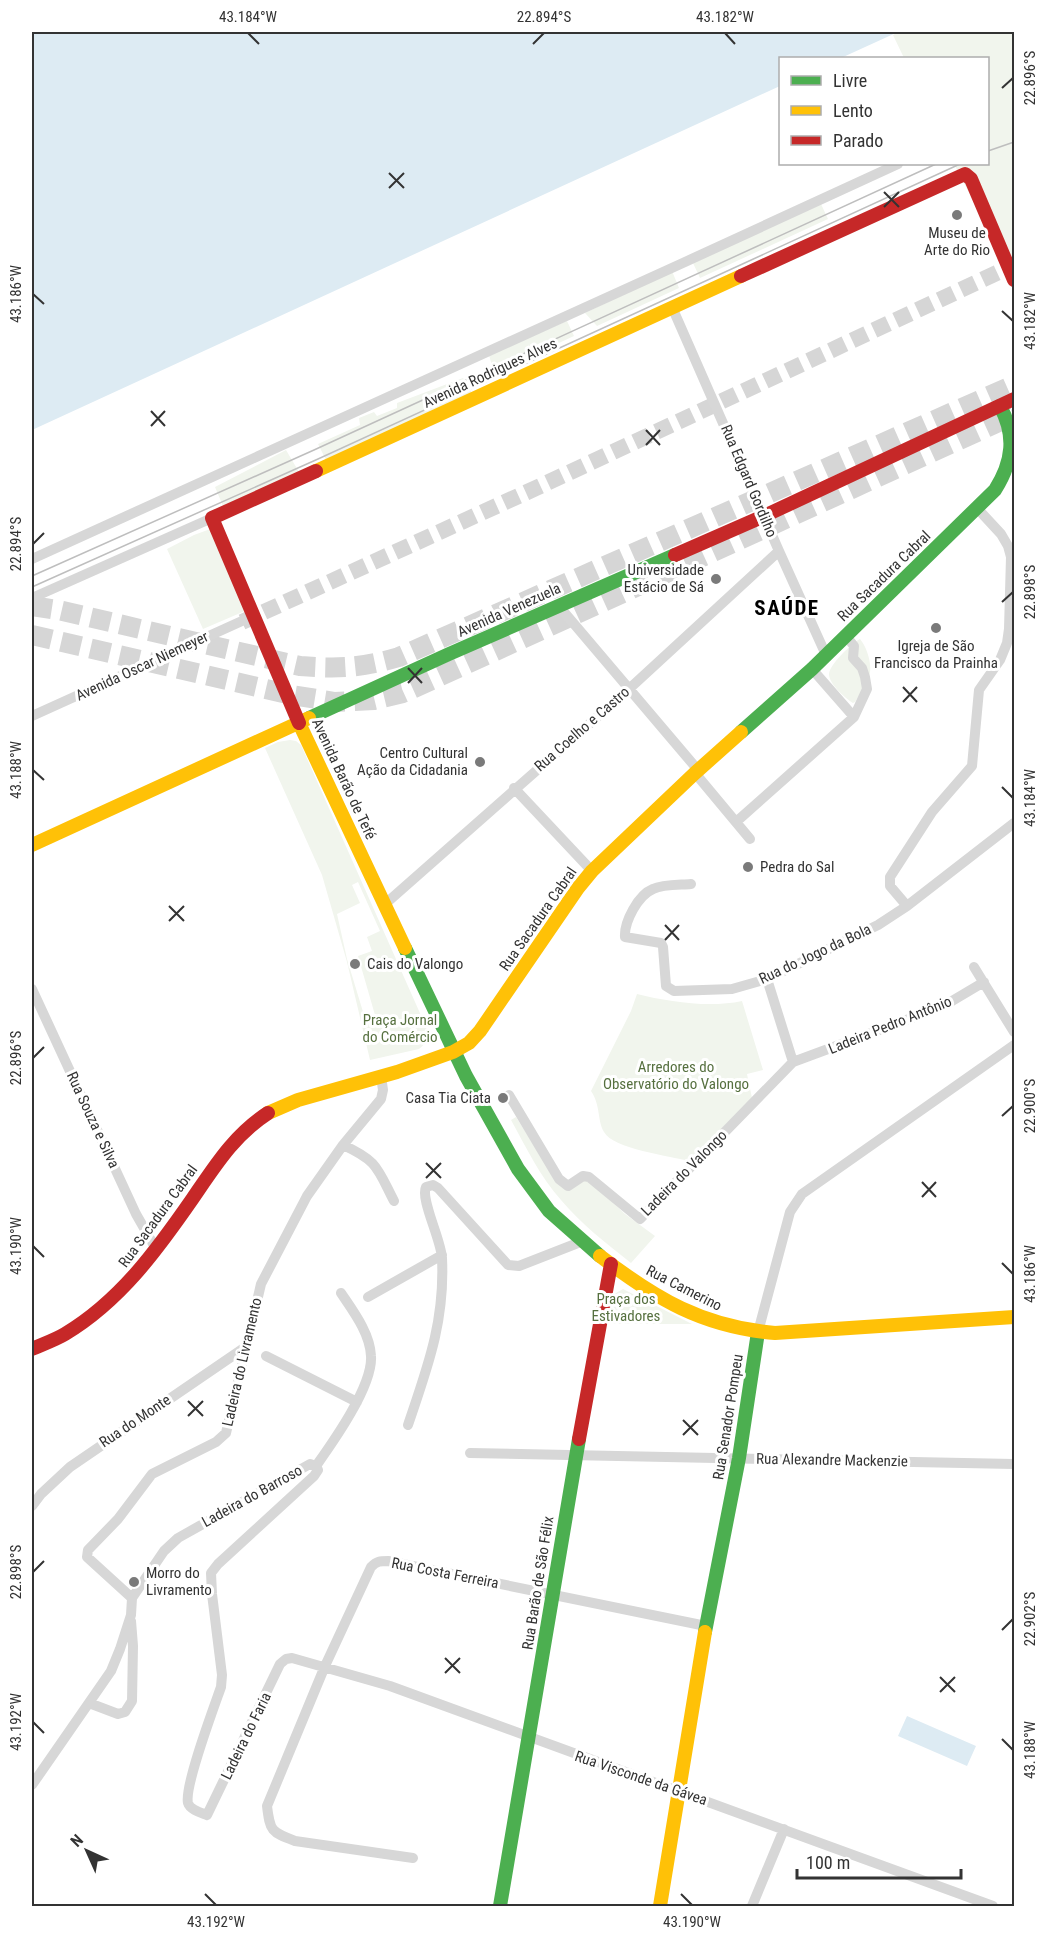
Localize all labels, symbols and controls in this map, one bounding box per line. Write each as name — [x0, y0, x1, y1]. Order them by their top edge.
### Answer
text: 43.184°W — [219, 8, 278, 26]
text: 22.894°S — [517, 8, 571, 26]
text: 43.182°W — [696, 8, 755, 26]
text: 22.896°S — [1021, 51, 1039, 105]
legend — [779, 57, 989, 165]
text: Livre — [833, 70, 867, 91]
text: Lento — [833, 100, 873, 121]
text: Parado — [833, 130, 883, 151]
marker: Museu de Arte do Rio — [950, 208, 964, 222]
place label: Museu de Arte do Rio — [924, 224, 990, 259]
text: 43.186°W — [7, 264, 25, 323]
text: 43.182°W — [1021, 291, 1039, 350]
street label: Avenida Rodrigues Alves — [420, 334, 560, 412]
street label: Rua Edgard Gordilho — [717, 422, 781, 540]
text: 22.894°S — [7, 517, 25, 571]
street label: Rua Sacadura Cabral — [834, 527, 934, 625]
place label: Universidade Estácio de Sá — [624, 561, 704, 596]
text: 22.898°S — [1021, 565, 1039, 619]
marker: Universidade Estácio de Sá — [709, 572, 723, 586]
street label: Avenida Venezuela — [454, 579, 564, 641]
district label: SAÚDE — [754, 596, 820, 620]
marker: Igreja de São Francisco da Prainha — [929, 621, 943, 635]
street label: Avenida Oscar Niemeyer — [73, 627, 212, 705]
place label: Igreja de São Francisco da Prainha — [874, 637, 998, 672]
street label: Rua Coelho e Castro — [531, 683, 633, 775]
street label: Avenida Barão de Tefé — [308, 716, 380, 842]
text: 43.188°W — [7, 740, 25, 799]
place label: Centro Cultural Ação da Cidadania — [357, 744, 468, 779]
marker: Centro Cultural Ação da Cidadania — [473, 755, 487, 769]
text: 43.184°W — [1021, 768, 1039, 827]
place label: Pedra do Sal — [760, 858, 834, 876]
marker: Pedra do Sal — [741, 860, 755, 874]
street label: Rua Sacadura Cabral — [495, 864, 581, 974]
street label: Rua do Jogo da Bola — [756, 920, 874, 988]
place label: Cais do Valongo — [367, 955, 463, 973]
marker: Cais do Valongo — [348, 957, 362, 971]
street label: Ladeira Pedro Antônio — [826, 992, 954, 1058]
park label: Praça Jornal do Comércio — [362, 1011, 438, 1046]
text: 22.896°S — [7, 1031, 25, 1085]
park label: Arredores do Observatório do Valongo — [603, 1058, 749, 1093]
street label: Rua Souza e Silva — [63, 1069, 123, 1171]
text: 22.900°S — [1021, 1079, 1039, 1133]
place label: Casa Tia Ciata — [406, 1089, 491, 1107]
marker: Casa Tia Ciata — [496, 1091, 510, 1105]
street label: Ladeira do Valongo — [637, 1126, 731, 1220]
street label: Rua Sacadura Cabral — [115, 1161, 201, 1271]
text: 43.190°W — [7, 1216, 25, 1275]
text: 43.186°W — [1021, 1244, 1039, 1303]
street label: Rua Camerino — [643, 1261, 725, 1315]
park label: Praça dos Estivadores — [592, 1290, 661, 1325]
street label: Ladeira do Livramento — [218, 1296, 266, 1428]
street label: Rua Senador Pompeu — [709, 1353, 747, 1481]
street label: Rua do Monte — [96, 1391, 174, 1451]
street label: Rua Alexandre Mackenzie — [756, 1450, 908, 1470]
street label: Ladeira do Barroso — [199, 1461, 305, 1531]
street label: Rua Barão de São Félix — [519, 1514, 558, 1651]
text: 22.898°S — [7, 1545, 25, 1599]
street label: Rua Costa Ferreira — [390, 1554, 500, 1592]
place label: Morro do Livramento — [146, 1564, 212, 1599]
marker: Morro do Livramento — [127, 1575, 141, 1589]
text: 22.902°S — [1021, 1592, 1039, 1646]
street label: Ladeira do Faria — [217, 1689, 275, 1783]
text: 43.192°W — [7, 1692, 25, 1751]
text: 43.188°W — [1021, 1720, 1039, 1779]
street label: Rua Visconde da Gávea — [572, 1747, 710, 1809]
north arrow — [57, 1821, 117, 1881]
text: N — [67, 1831, 87, 1851]
scale bar — [797, 1842, 960, 1880]
text: 100 m — [806, 1852, 850, 1873]
text: 43.192°W — [187, 1913, 246, 1931]
text: 43.190°W — [663, 1913, 722, 1931]

